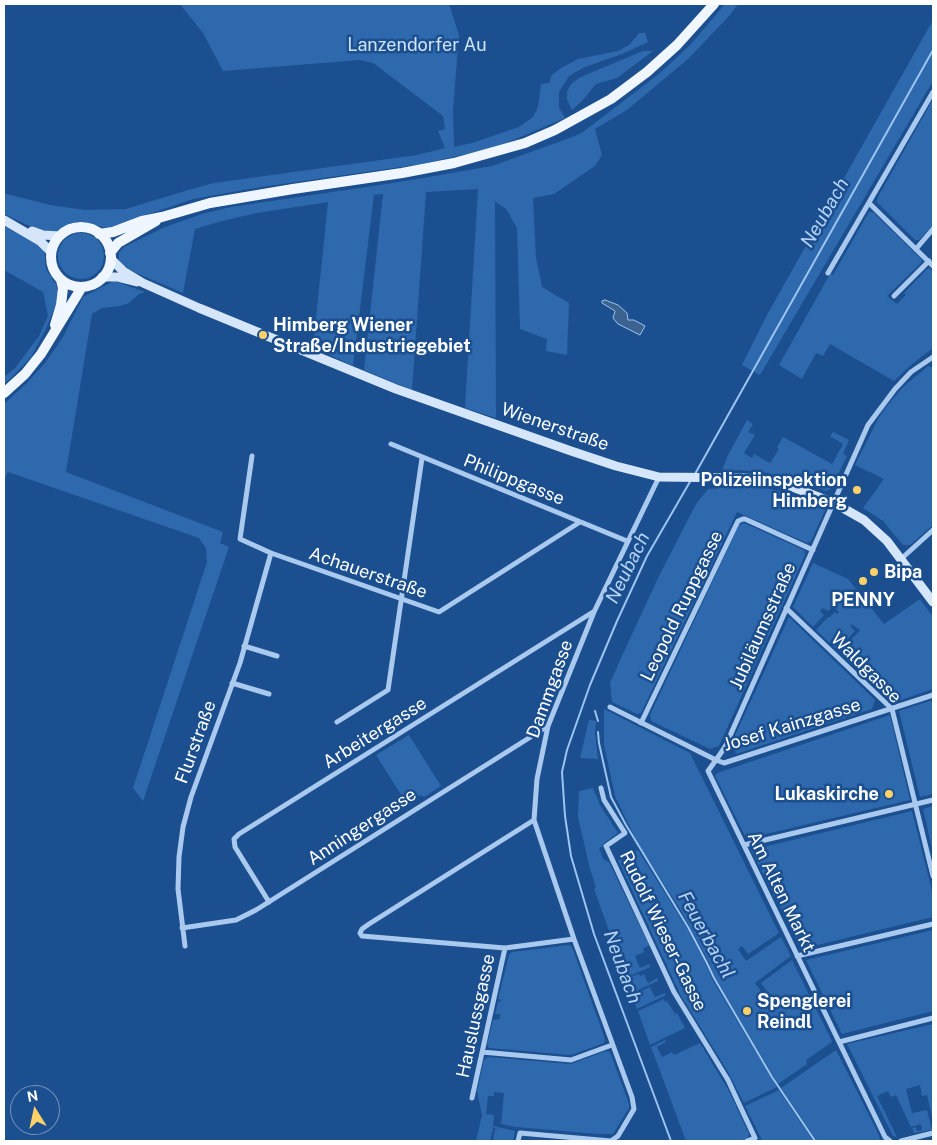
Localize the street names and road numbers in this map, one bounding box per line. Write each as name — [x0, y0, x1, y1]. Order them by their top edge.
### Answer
street label: Wienerstraße — [498, 398, 612, 456]
street label: Philippgasse — [460, 450, 568, 510]
street label: Leopold Ruppgasse — [636, 527, 728, 685]
street label: Achauerstraße — [306, 543, 430, 603]
street label: Jubiläumsstraße — [725, 559, 801, 693]
street label: Waldgasse — [826, 628, 906, 708]
street label: Dammgasse — [522, 637, 578, 741]
street label: Arbeitergasse — [319, 693, 431, 773]
street label: Josef Kainzgasse — [721, 694, 863, 756]
street label: Flurstraße — [171, 698, 221, 786]
street label: Anningergasse — [303, 784, 421, 870]
street label: Am Alten Markt — [742, 828, 820, 956]
street label: Rudolf Wieser-Gasse — [615, 847, 711, 1015]
street label: Hauslussgasse — [452, 952, 500, 1080]

